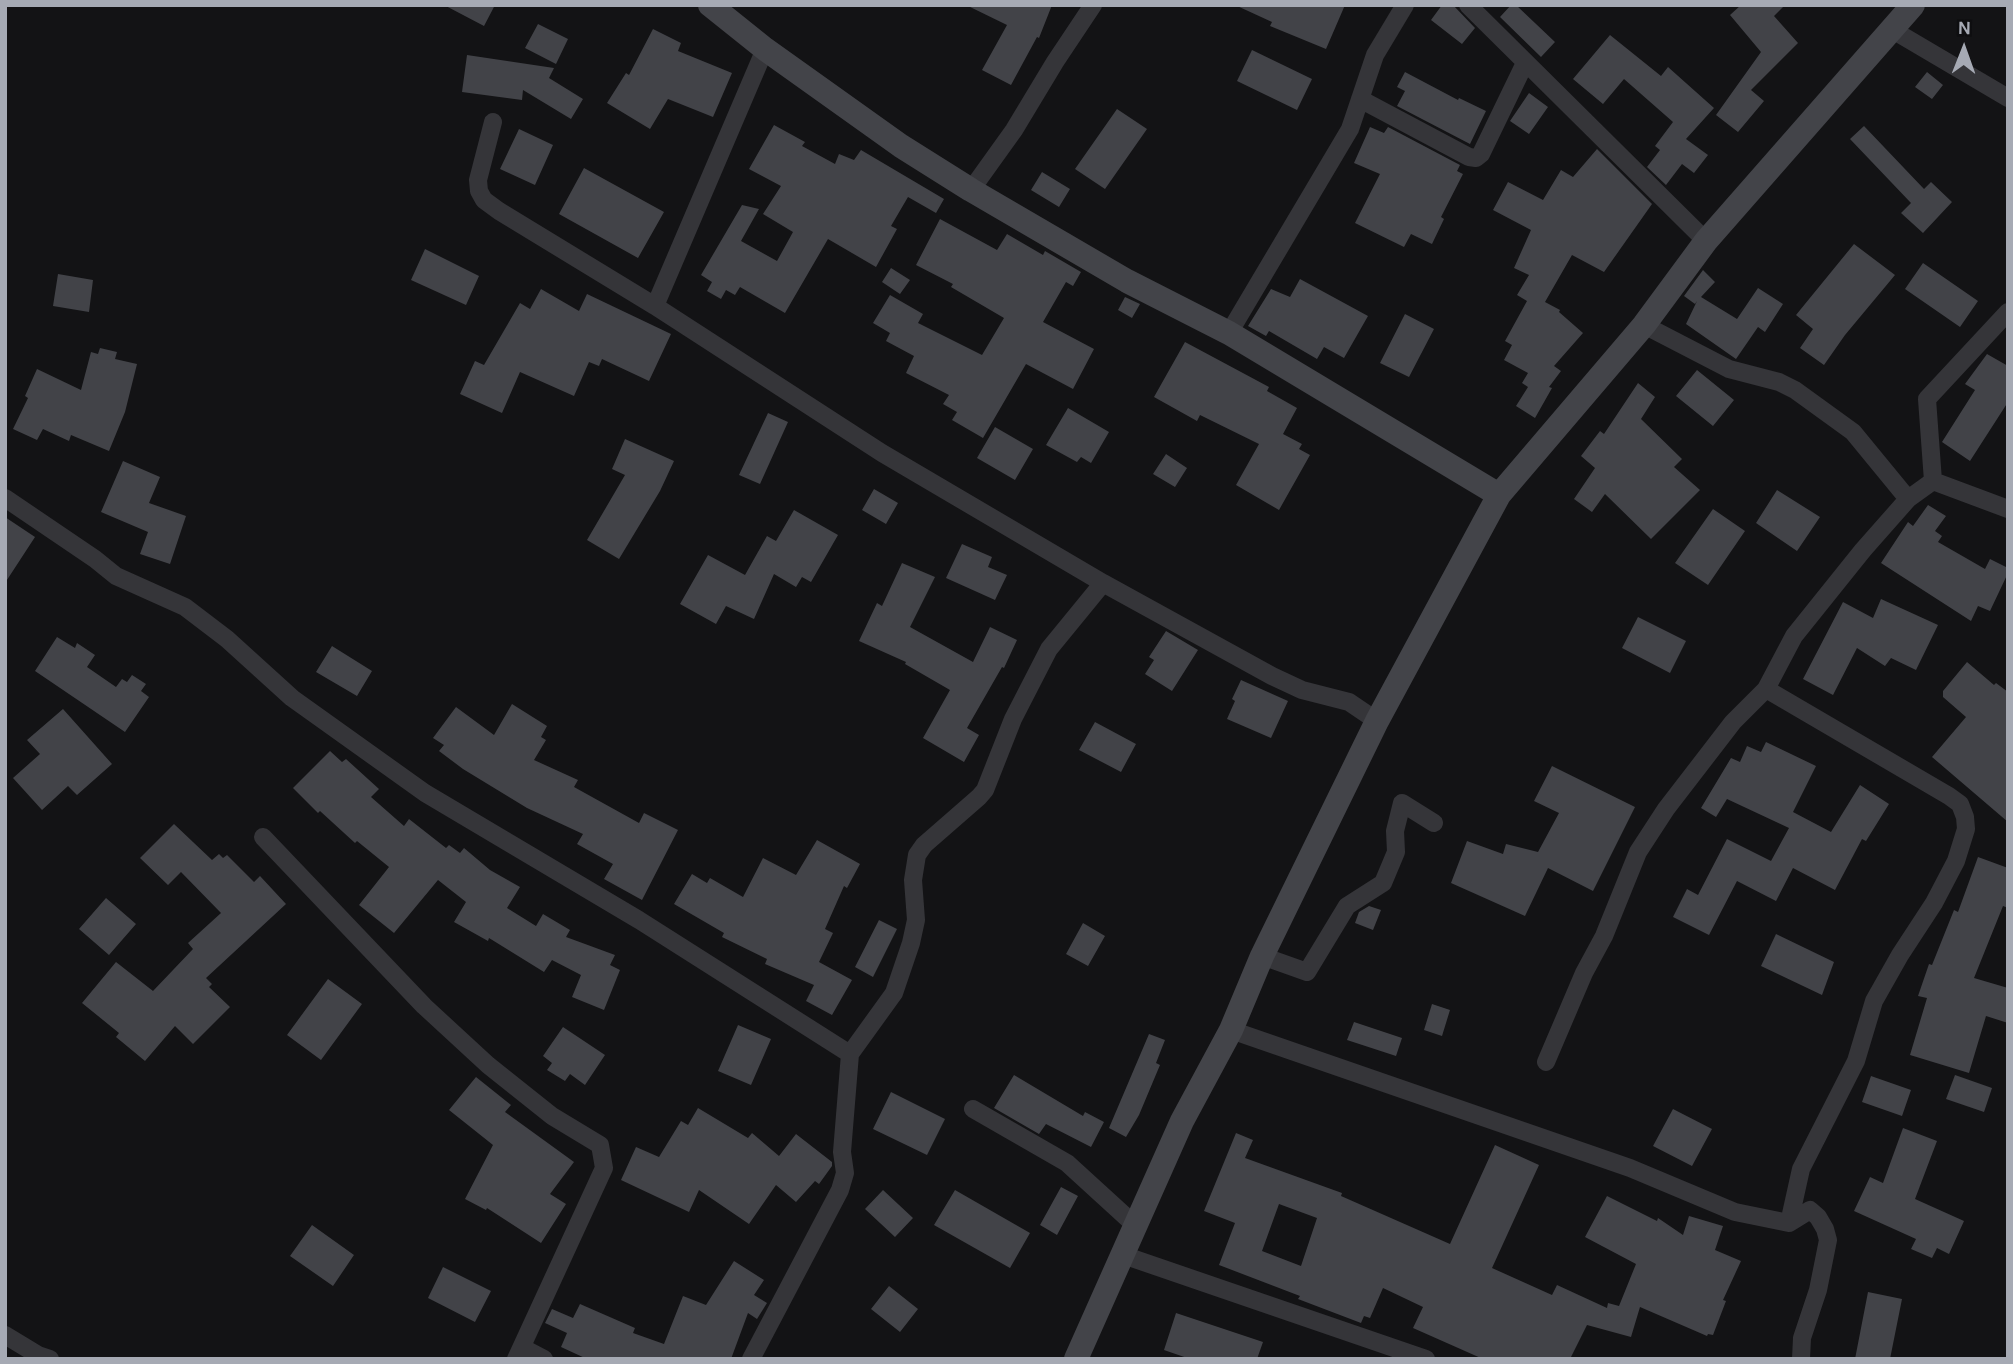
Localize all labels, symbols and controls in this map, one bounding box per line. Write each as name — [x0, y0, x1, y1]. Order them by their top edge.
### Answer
north arrow — [1929, 14, 1999, 84]
text: N — [1957, 17, 1971, 39]

